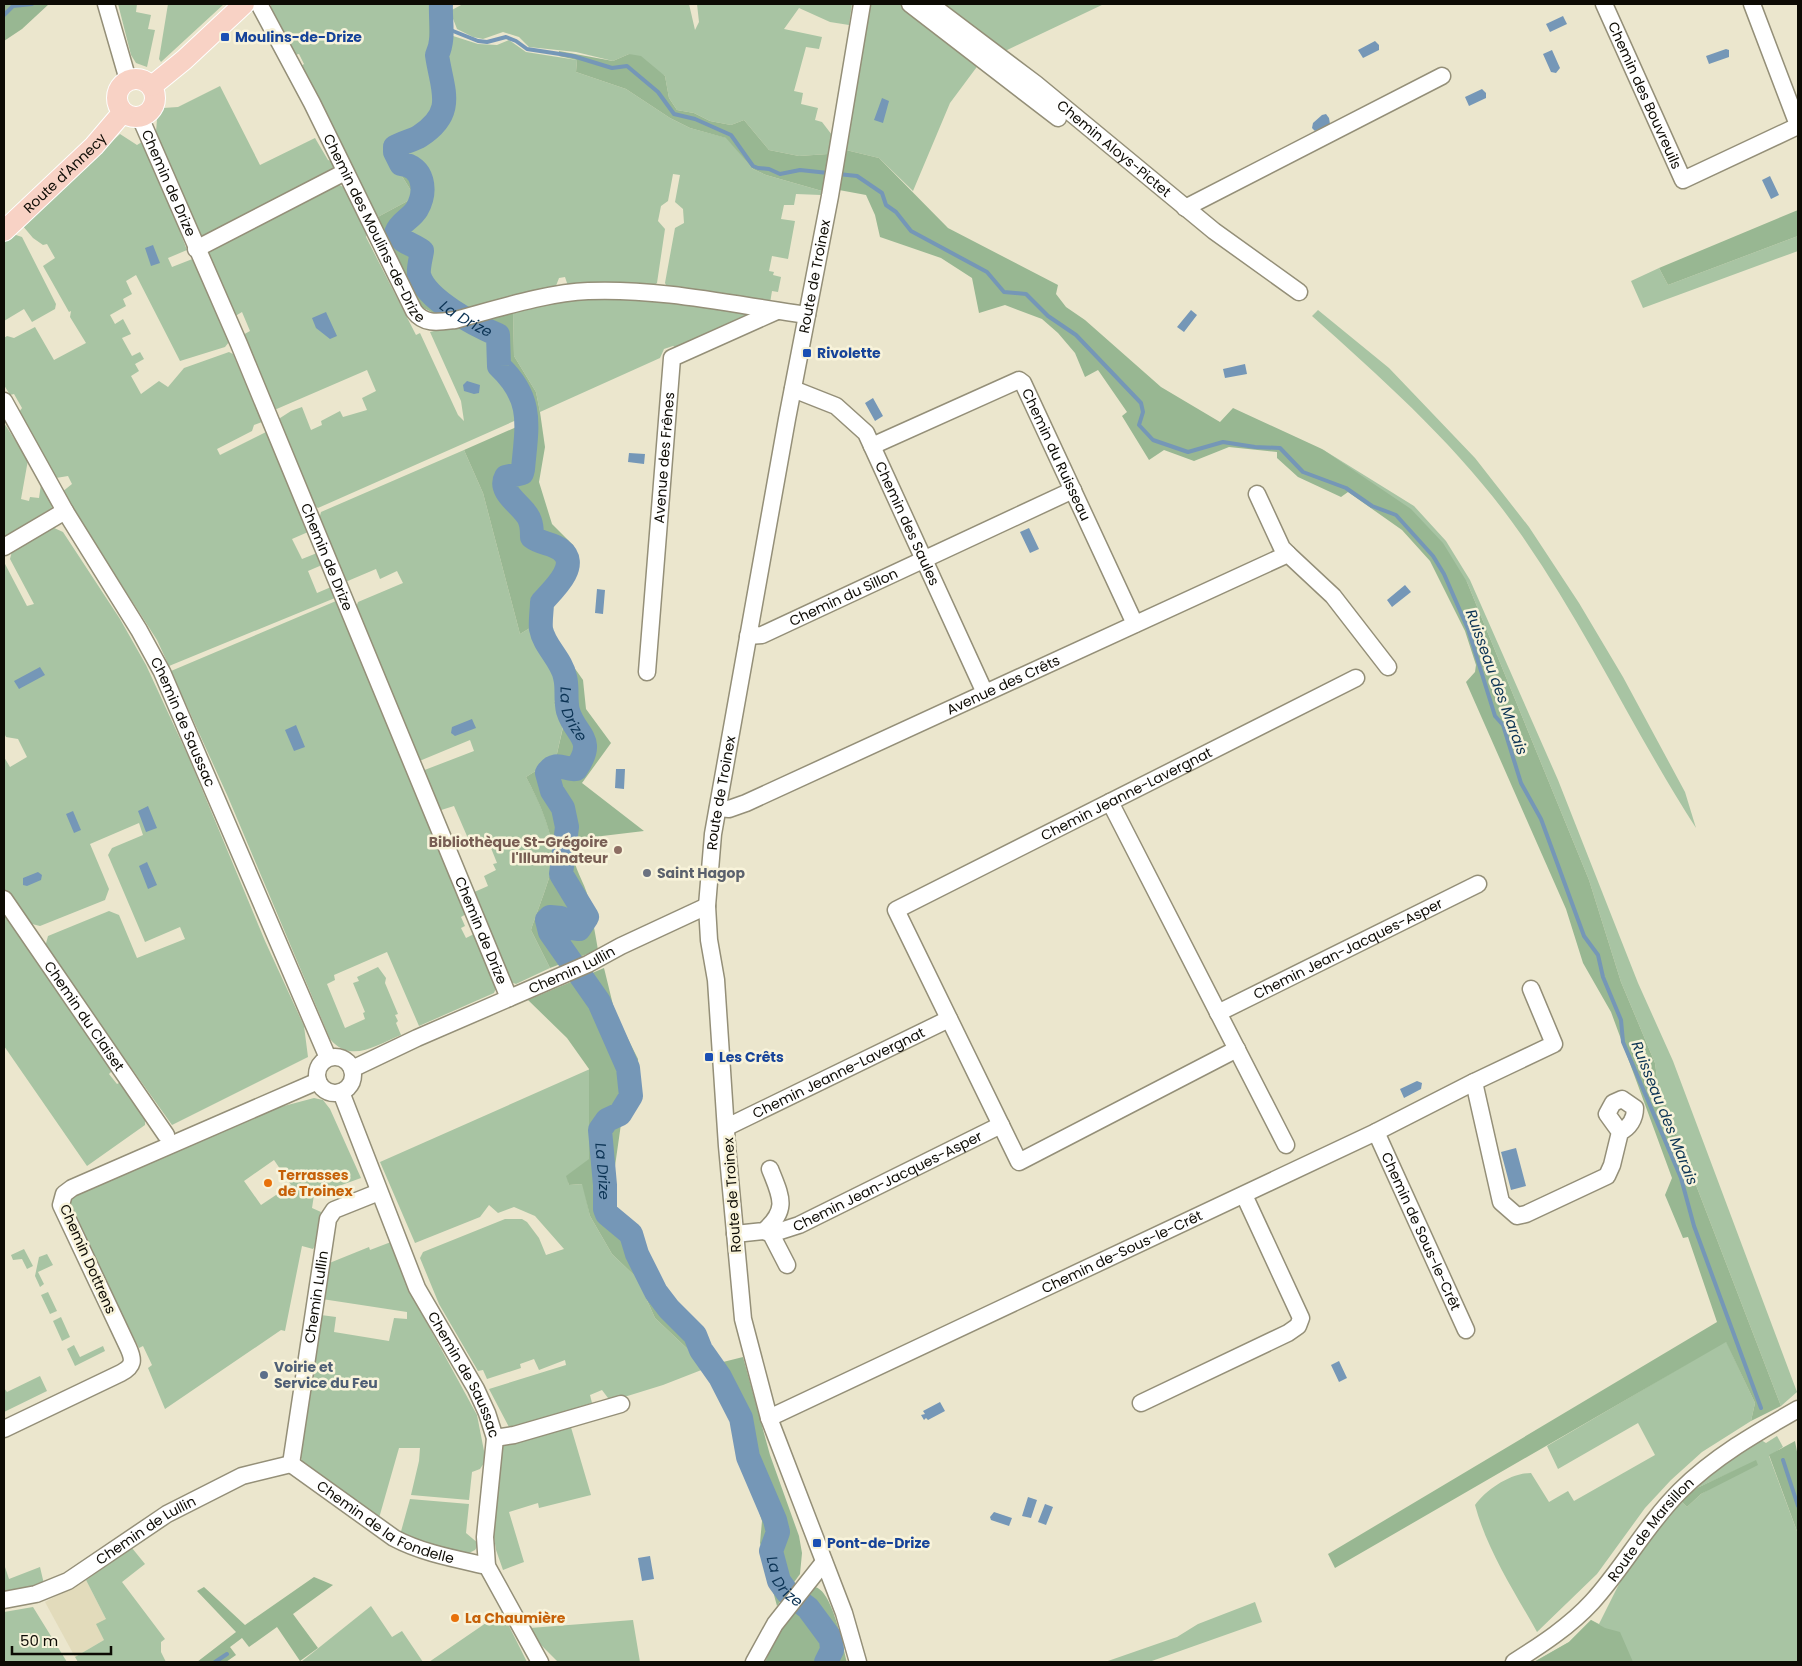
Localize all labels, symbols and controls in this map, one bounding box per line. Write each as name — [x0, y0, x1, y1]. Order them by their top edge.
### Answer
street label: Chemin des Bouvreuils — [1603, 18, 1687, 172]
place label: Moulins-de-Drize — [235, 27, 362, 47]
marker: Moulins-de-Drize — [219, 31, 231, 43]
street label: Chemin Aloys-Pictet — [1053, 95, 1175, 202]
street label: Chemin de Drize — [137, 126, 201, 240]
street label: Route d'Annecy — [19, 129, 111, 218]
street label: Chemin des Moulins-de-Drize — [319, 130, 429, 328]
street label: Route de Troinex — [794, 218, 835, 335]
water label: La Drize — [436, 295, 496, 342]
place label: Rivolette — [817, 343, 881, 363]
marker: Rivolette — [801, 347, 813, 359]
street label: Chemin du Ruisseau — [1017, 385, 1096, 524]
street label: Avenue des Frênes — [649, 391, 679, 524]
street label: Chemin des Saules — [870, 458, 944, 589]
street label: Chemin de Drize — [296, 500, 358, 614]
street label: Chemin du Sillon — [786, 563, 901, 631]
water label: Ruisseau des Marais — [1461, 606, 1533, 758]
street label: Avenue des Crêts — [943, 650, 1063, 720]
street label: Chemin de Saussac — [146, 653, 220, 790]
water label: La Drize — [556, 686, 593, 745]
street label: Route de Troinex — [702, 734, 740, 851]
street label: Chemin Jeanne-Lavergnat — [1037, 742, 1215, 845]
place label: Bibliothèque St-Grégoire l'Illuminateur — [429, 832, 608, 868]
marker: Bibliothèque St-Grégoire l'Illuminateur — [612, 844, 624, 856]
place label: Saint Hagop — [657, 863, 745, 883]
marker: Saint Hagop — [641, 867, 653, 879]
street label: Chemin de Drize — [450, 874, 512, 987]
street label: Chemin Jean-Jacques-Asper — [1250, 893, 1446, 1004]
street label: Chemin Lullin — [525, 941, 619, 999]
street label: Chemin du Claiset — [39, 957, 129, 1075]
street label: Chemin Jeanne-Lavergnat — [749, 1022, 928, 1123]
water label: Ruisseau des Marais — [1626, 1038, 1704, 1188]
place label: Les Crêts — [719, 1047, 784, 1067]
marker: Les Crêts — [703, 1051, 715, 1063]
street label: Chemin Jean-Jacques-Asper — [790, 1126, 985, 1236]
street label: Route de Troinex — [718, 1136, 746, 1253]
water label: La Drize — [591, 1142, 616, 1200]
street label: Chemin de Sous-le-Crêt — [1376, 1149, 1466, 1314]
place label: Terrasses de Troinex — [278, 1165, 353, 1201]
marker: Terrasses de Troinex — [262, 1177, 274, 1189]
street label: Chemin Dottrens — [55, 1201, 121, 1317]
street label: Chemin de-Sous-le-Crêt — [1038, 1205, 1206, 1298]
street label: Chemin Lullin — [299, 1249, 333, 1345]
street label: Chemin de Saussac — [423, 1308, 504, 1440]
place label: Voirie et Service du Feu — [274, 1357, 378, 1393]
marker: Voirie et Service du Feu — [258, 1369, 270, 1381]
street label: Route de Marsillon — [1603, 1473, 1698, 1586]
street label: Chemin de la Fondelle — [313, 1476, 456, 1568]
street label: Chemin de Lullin — [92, 1491, 199, 1570]
place label: Pont-de-Drize — [827, 1533, 930, 1553]
marker: Pont-de-Drize — [811, 1537, 823, 1549]
water label: La Drize — [762, 1554, 808, 1611]
place label: La Chaumière — [465, 1608, 566, 1628]
marker: La Chaumière — [449, 1612, 461, 1624]
scale bar — [12, 1624, 111, 1656]
text: 50 m — [20, 1630, 58, 1651]

